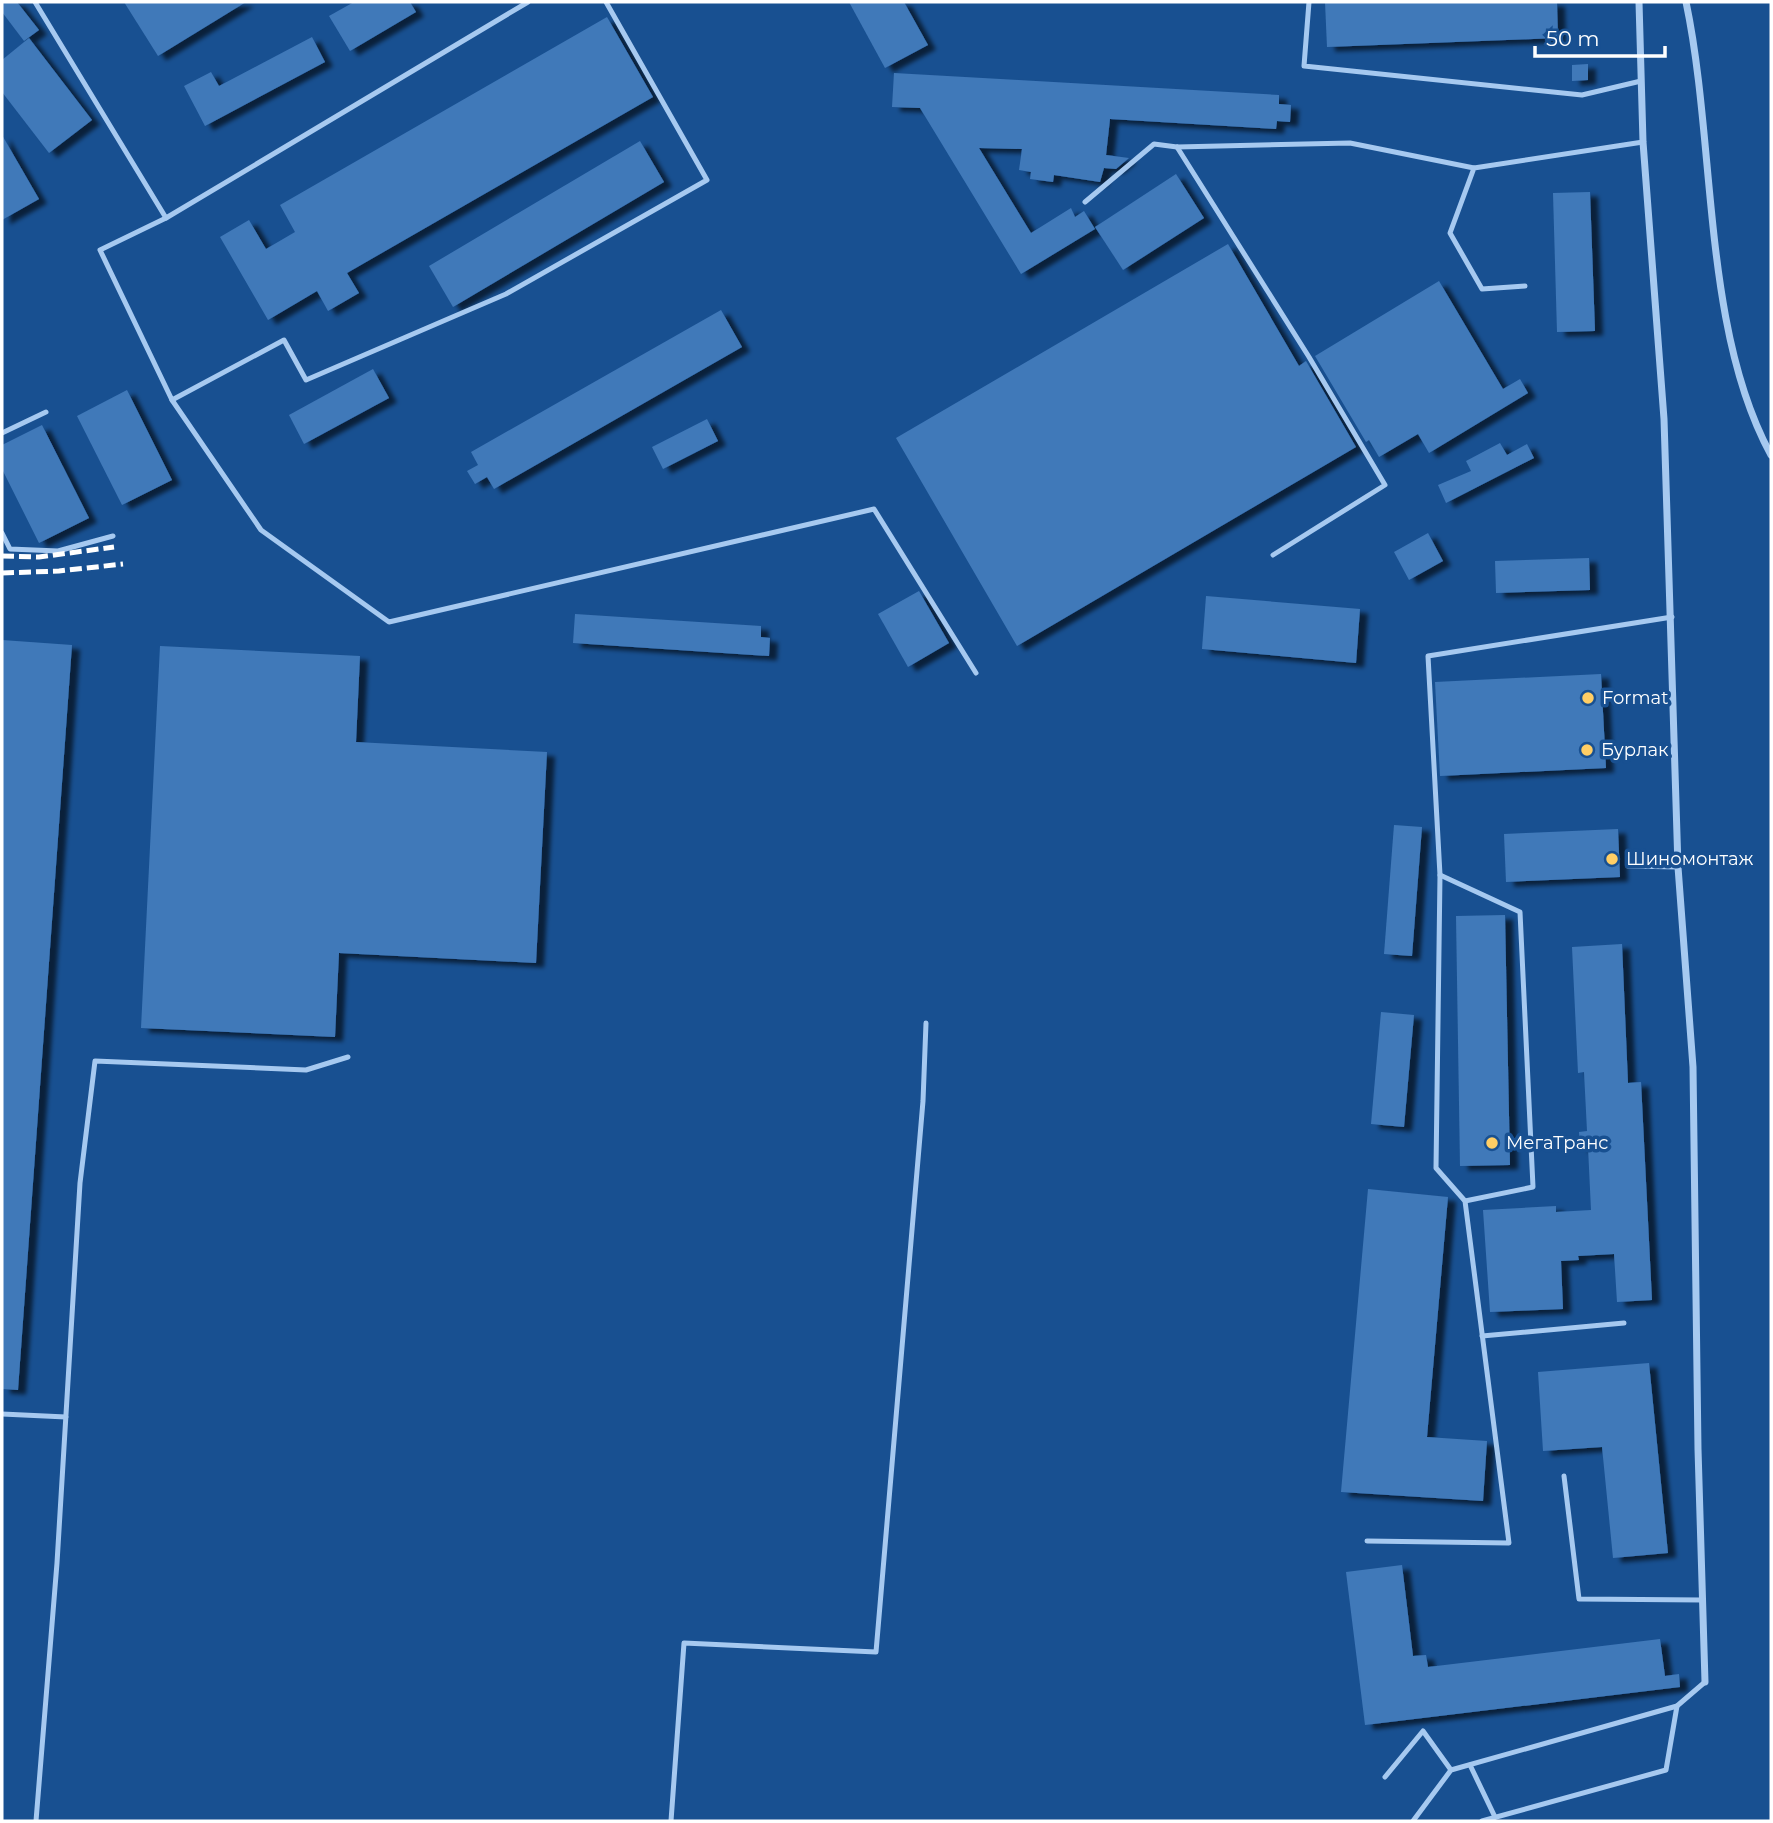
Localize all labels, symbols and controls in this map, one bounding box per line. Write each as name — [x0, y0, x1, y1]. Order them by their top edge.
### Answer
scale bar — [1535, 14, 1664, 58]
text: 50 m — [1546, 26, 1600, 51]
place label: Format — [1602, 687, 1668, 709]
marker: Format — [1580, 690, 1596, 706]
place label: Бурлак — [1601, 739, 1669, 761]
marker: Бурлак — [1579, 742, 1595, 758]
place label: Шиномонтаж — [1626, 848, 1753, 870]
marker: Шиномонтаж — [1604, 851, 1620, 867]
place label: МегаТранс — [1506, 1132, 1608, 1154]
marker: МегаТранс — [1484, 1135, 1500, 1151]

